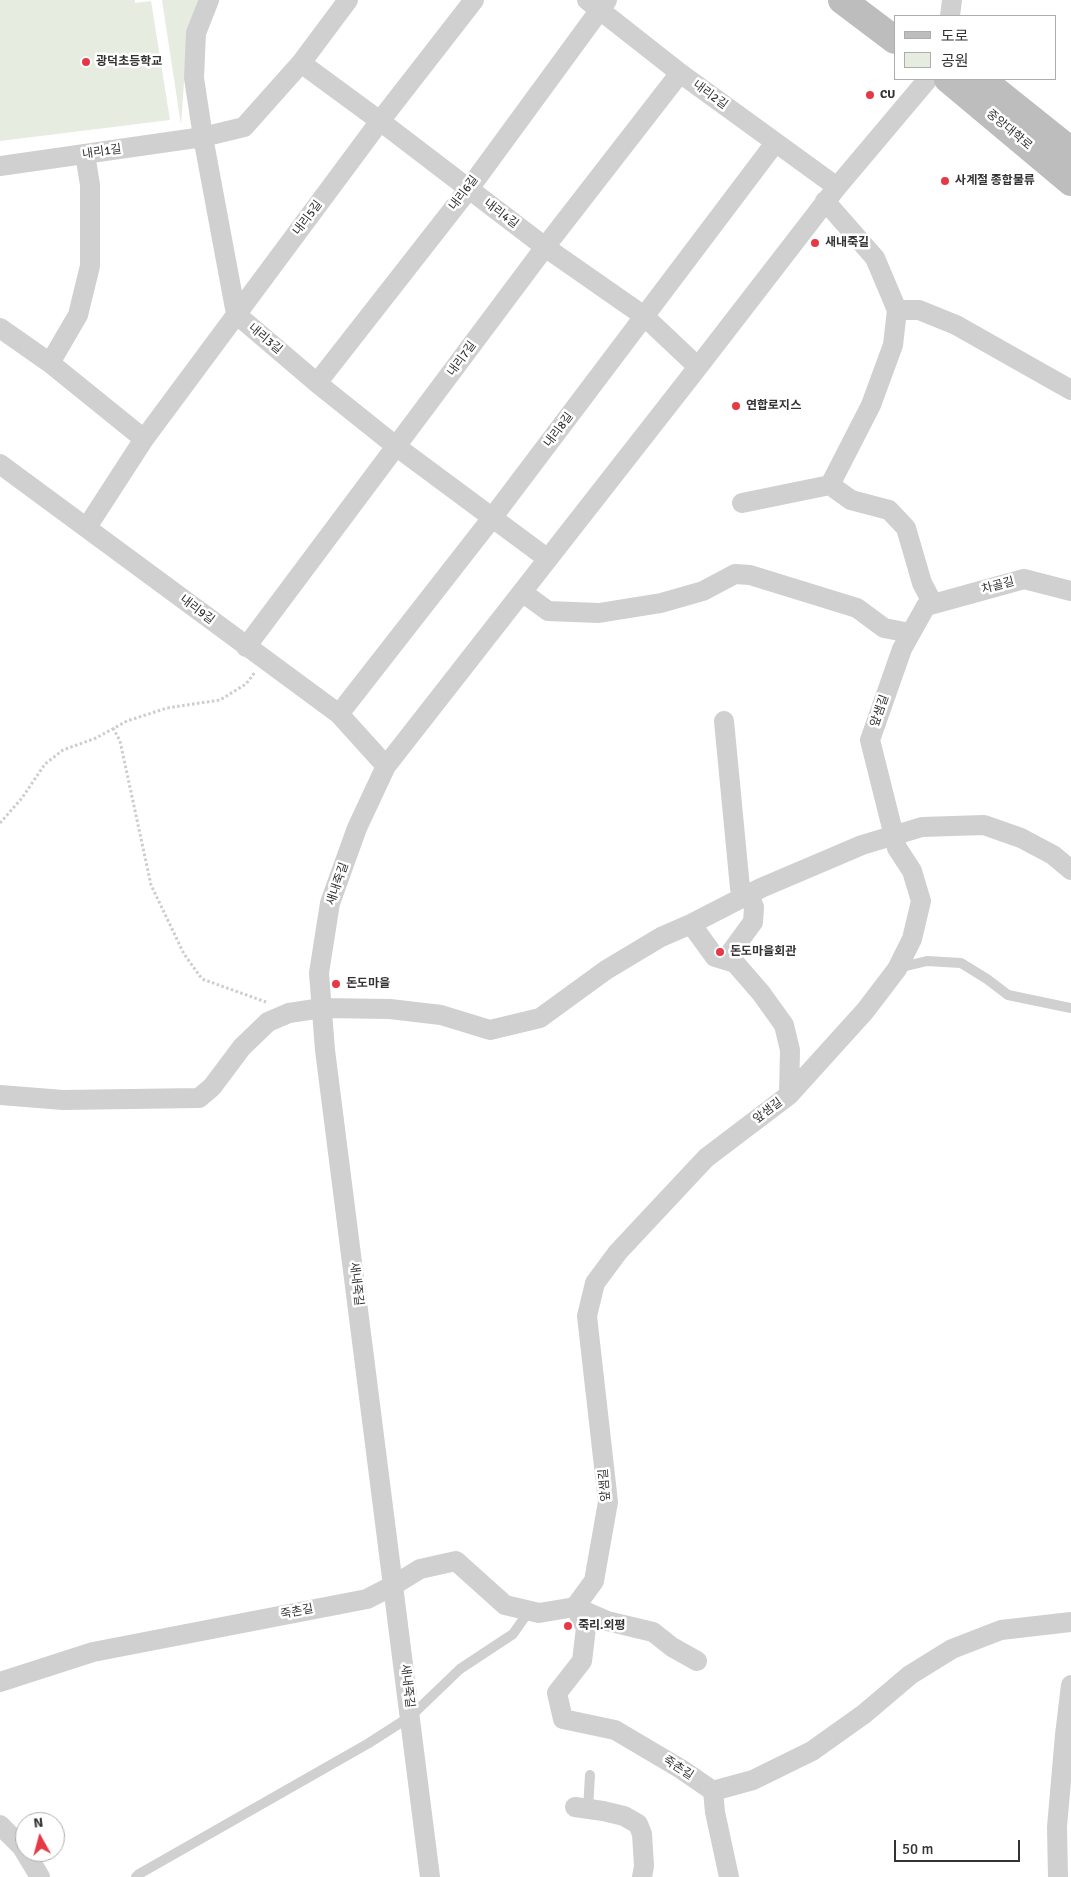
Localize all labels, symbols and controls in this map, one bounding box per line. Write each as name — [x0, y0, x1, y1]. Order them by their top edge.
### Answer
legend — [894, 15, 1056, 80]
text: 도로 — [941, 27, 969, 45]
text: 공원 — [941, 52, 969, 70]
place label: 광덕초등학교 — [96, 55, 162, 69]
marker: 광덕초등학교 — [80, 56, 92, 68]
street label: 내리2길 — [690, 78, 730, 112]
place label: CU — [880, 88, 895, 102]
marker: CU — [864, 89, 876, 101]
street label: 중앙대학로 — [983, 107, 1035, 153]
street label: 내리1길 — [81, 142, 123, 162]
street label: 내리6길 — [446, 173, 482, 213]
place label: 사계절 종합물류 — [955, 174, 1035, 188]
marker: 사계절 종합물류 — [939, 175, 951, 187]
street label: 내리4길 — [481, 196, 521, 232]
street label: 내리5길 — [290, 198, 326, 238]
place label: 새내죽길 — [825, 236, 869, 250]
marker: 새내죽길 — [809, 237, 821, 249]
street label: 내리3길 — [245, 321, 285, 357]
street label: 내리7길 — [445, 339, 479, 379]
place label: 연합로지스 — [746, 399, 801, 413]
marker: 연합로지스 — [730, 400, 742, 412]
street label: 내리8길 — [541, 410, 577, 450]
street label: 차골길 — [980, 575, 1016, 597]
street label: 내리9길 — [177, 592, 217, 628]
street label: 앞샘길 — [868, 693, 892, 729]
street label: 새내죽길 — [324, 861, 352, 907]
place label: 돈도마을회관 — [730, 945, 796, 959]
marker: 돈도마을회관 — [714, 946, 726, 958]
place label: 돈도마을 — [346, 977, 390, 991]
marker: 돈도마을 — [330, 978, 342, 990]
street label: 앞샘길 — [750, 1095, 786, 1127]
street label: 새내죽길 — [346, 1261, 366, 1307]
street label: 앞샘길 — [596, 1468, 614, 1502]
street label: 죽촌길 — [279, 1602, 315, 1622]
place label: 죽리.외평 — [578, 1619, 626, 1633]
marker: 죽리.외평 — [562, 1620, 574, 1632]
street label: 새내죽길 — [397, 1663, 417, 1709]
street label: 죽촌길 — [660, 1753, 696, 1783]
north arrow — [15, 1812, 65, 1862]
text: N — [32, 1814, 44, 1832]
scale bar — [896, 1830, 1022, 1862]
text: 50 m — [902, 1840, 933, 1858]

